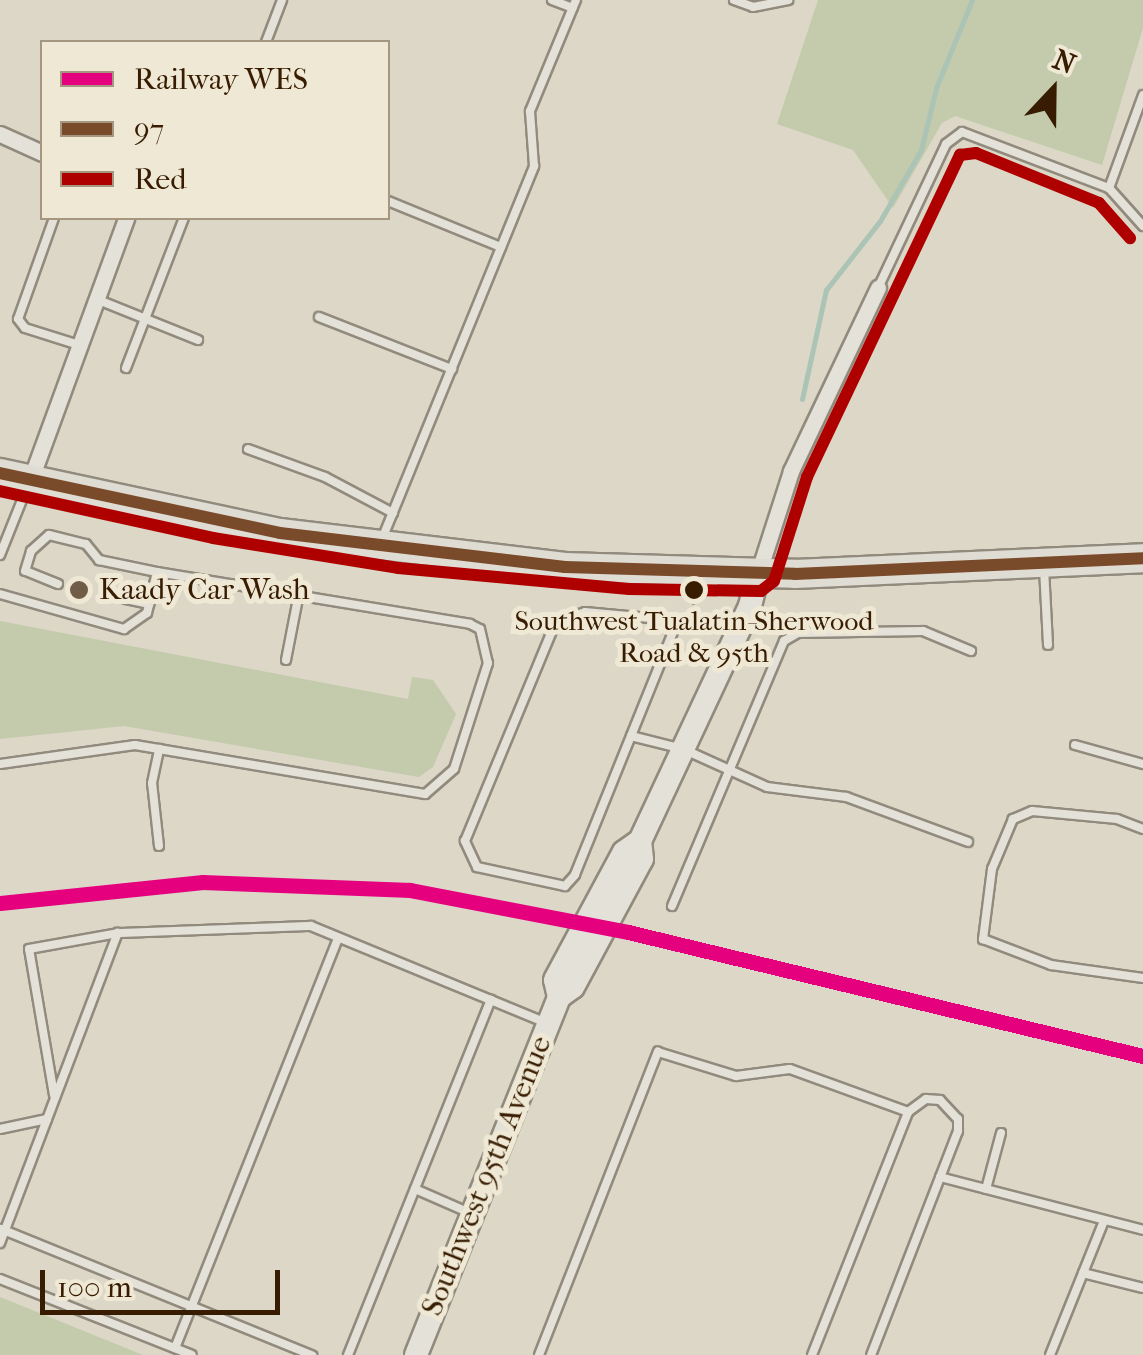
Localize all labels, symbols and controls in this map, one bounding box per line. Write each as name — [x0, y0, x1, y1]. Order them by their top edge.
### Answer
legend — [40, 40, 390, 220]
north arrow — [1003, 40, 1103, 140]
text: N — [1048, 42, 1080, 81]
text: Railway WES — [134, 62, 308, 97]
text: 97 — [134, 112, 164, 147]
text: Red — [134, 162, 187, 197]
place label: Kaady Car Wash — [99, 572, 310, 608]
marker: Kaady Car Wash — [68, 579, 90, 601]
marker: Southwest Tualatin-Sherwood Road & 95th — [684, 580, 704, 600]
place label: Southwest Tualatin-Sherwood Road & 95th — [514, 604, 874, 670]
street label: Southwest 95th Avenue — [414, 1031, 560, 1321]
scale bar — [45, 1250, 285, 1312]
text: 100 m — [57, 1270, 132, 1305]

